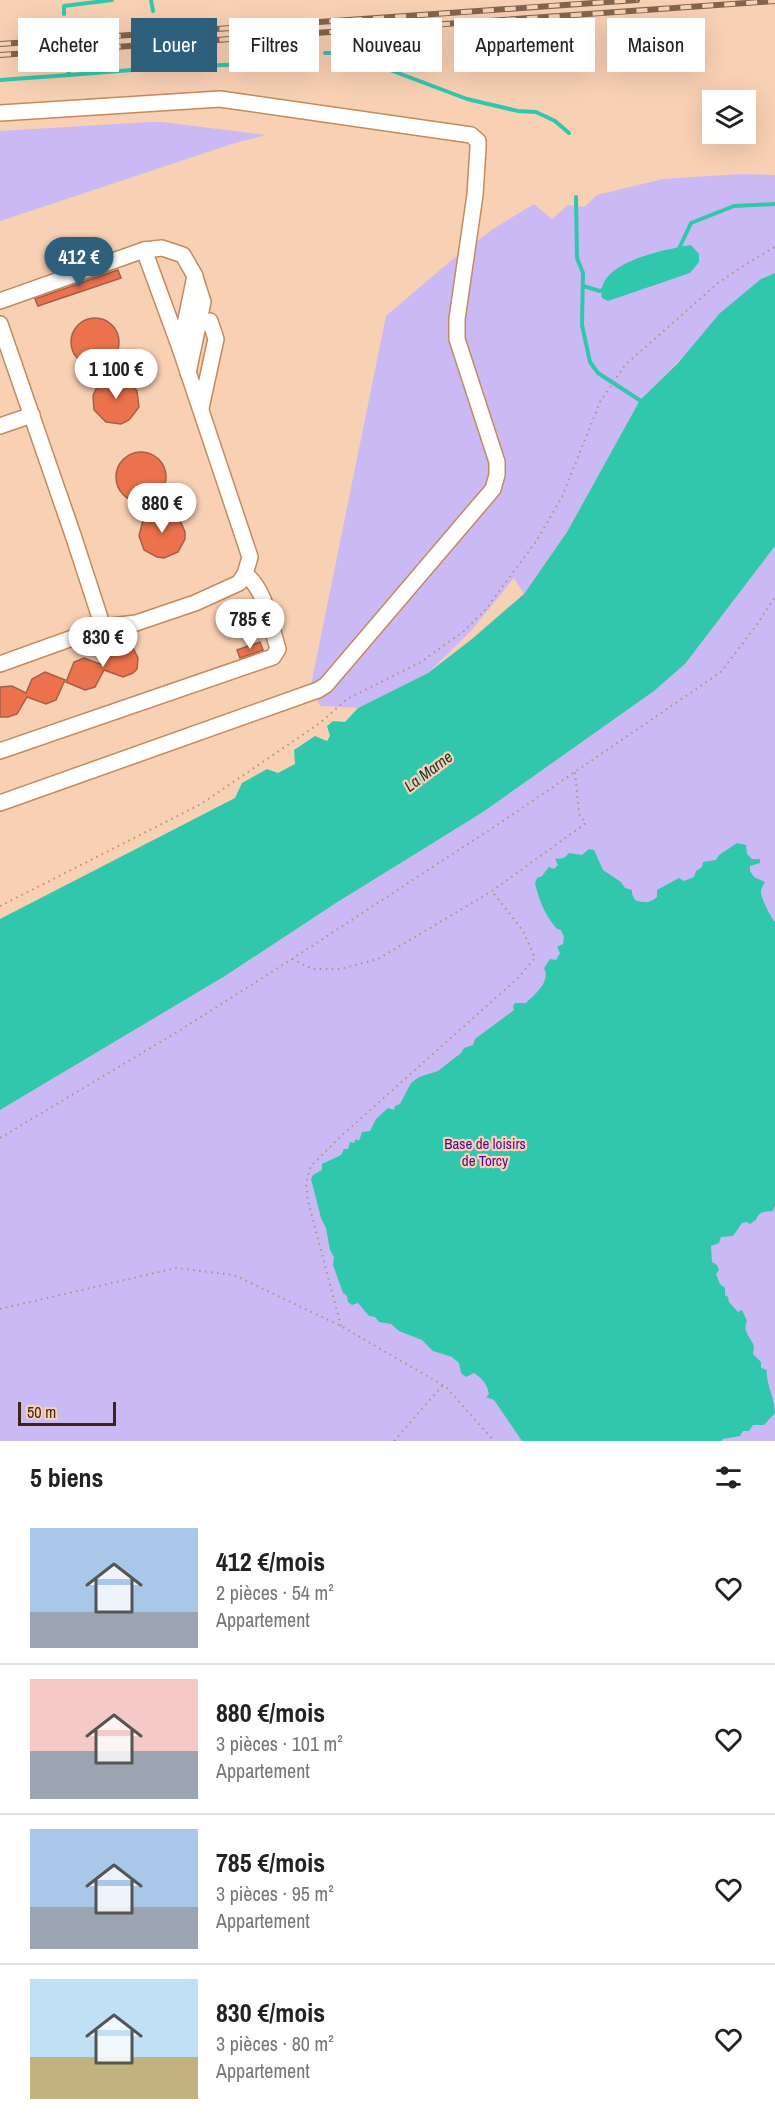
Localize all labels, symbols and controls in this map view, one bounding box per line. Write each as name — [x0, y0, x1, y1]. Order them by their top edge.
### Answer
chip: Acheter — [18, 18, 119, 72]
chip: Louer — [131, 18, 217, 72]
chip: Filtres — [229, 18, 319, 72]
chip: Nouveau — [331, 18, 442, 72]
chip: Appartement — [454, 18, 595, 72]
chip: Maison — [607, 18, 705, 72]
map controls — [702, 90, 756, 144]
button: layers — [702, 90, 756, 144]
pin: 412 € — [37, 237, 121, 288]
text: 412 € — [58, 243, 100, 270]
pin: 1 100 € — [61, 349, 171, 400]
text: 1 100 € — [89, 355, 143, 382]
pin: 880 € — [120, 483, 204, 534]
text: 880 € — [141, 489, 183, 516]
pin: 785 € — [208, 599, 292, 650]
text: 785 € — [229, 605, 271, 632]
pin: 830 € — [61, 617, 145, 668]
text: 830 € — [82, 623, 124, 650]
water label: La Marne — [399, 746, 457, 796]
park label: Base de loisirs de Torcy — [444, 1133, 526, 1171]
scale bar — [18, 1399, 116, 1426]
text: 50 m — [27, 1401, 56, 1423]
text: 5 biens — [30, 1460, 103, 1495]
icon: filters — [712, 1461, 745, 1494]
text: 412 €/mois — [216, 1544, 325, 1579]
icon: home — [78, 1552, 150, 1624]
icon: heart — [712, 1572, 745, 1605]
text: 2 pièces · 54 m² — [216, 1579, 334, 1606]
text: Appartement — [216, 1606, 310, 1633]
text: 880 €/mois — [216, 1695, 325, 1730]
icon: home — [78, 1703, 150, 1775]
icon: heart — [712, 1723, 745, 1756]
text: 3 pièces · 101 m² — [216, 1730, 343, 1757]
text: Appartement — [216, 1757, 310, 1784]
text: 785 €/mois — [216, 1845, 325, 1880]
icon: home — [78, 1853, 150, 1925]
icon: heart — [712, 1873, 745, 1906]
text: 3 pièces · 95 m² — [216, 1880, 334, 1907]
text: Appartement — [216, 1907, 310, 1934]
text: 830 €/mois — [216, 1995, 325, 2030]
icon: home — [78, 2003, 150, 2075]
icon: heart — [712, 2023, 745, 2056]
text: 3 pièces · 80 m² — [216, 2030, 334, 2057]
text: Appartement — [216, 2057, 310, 2084]

